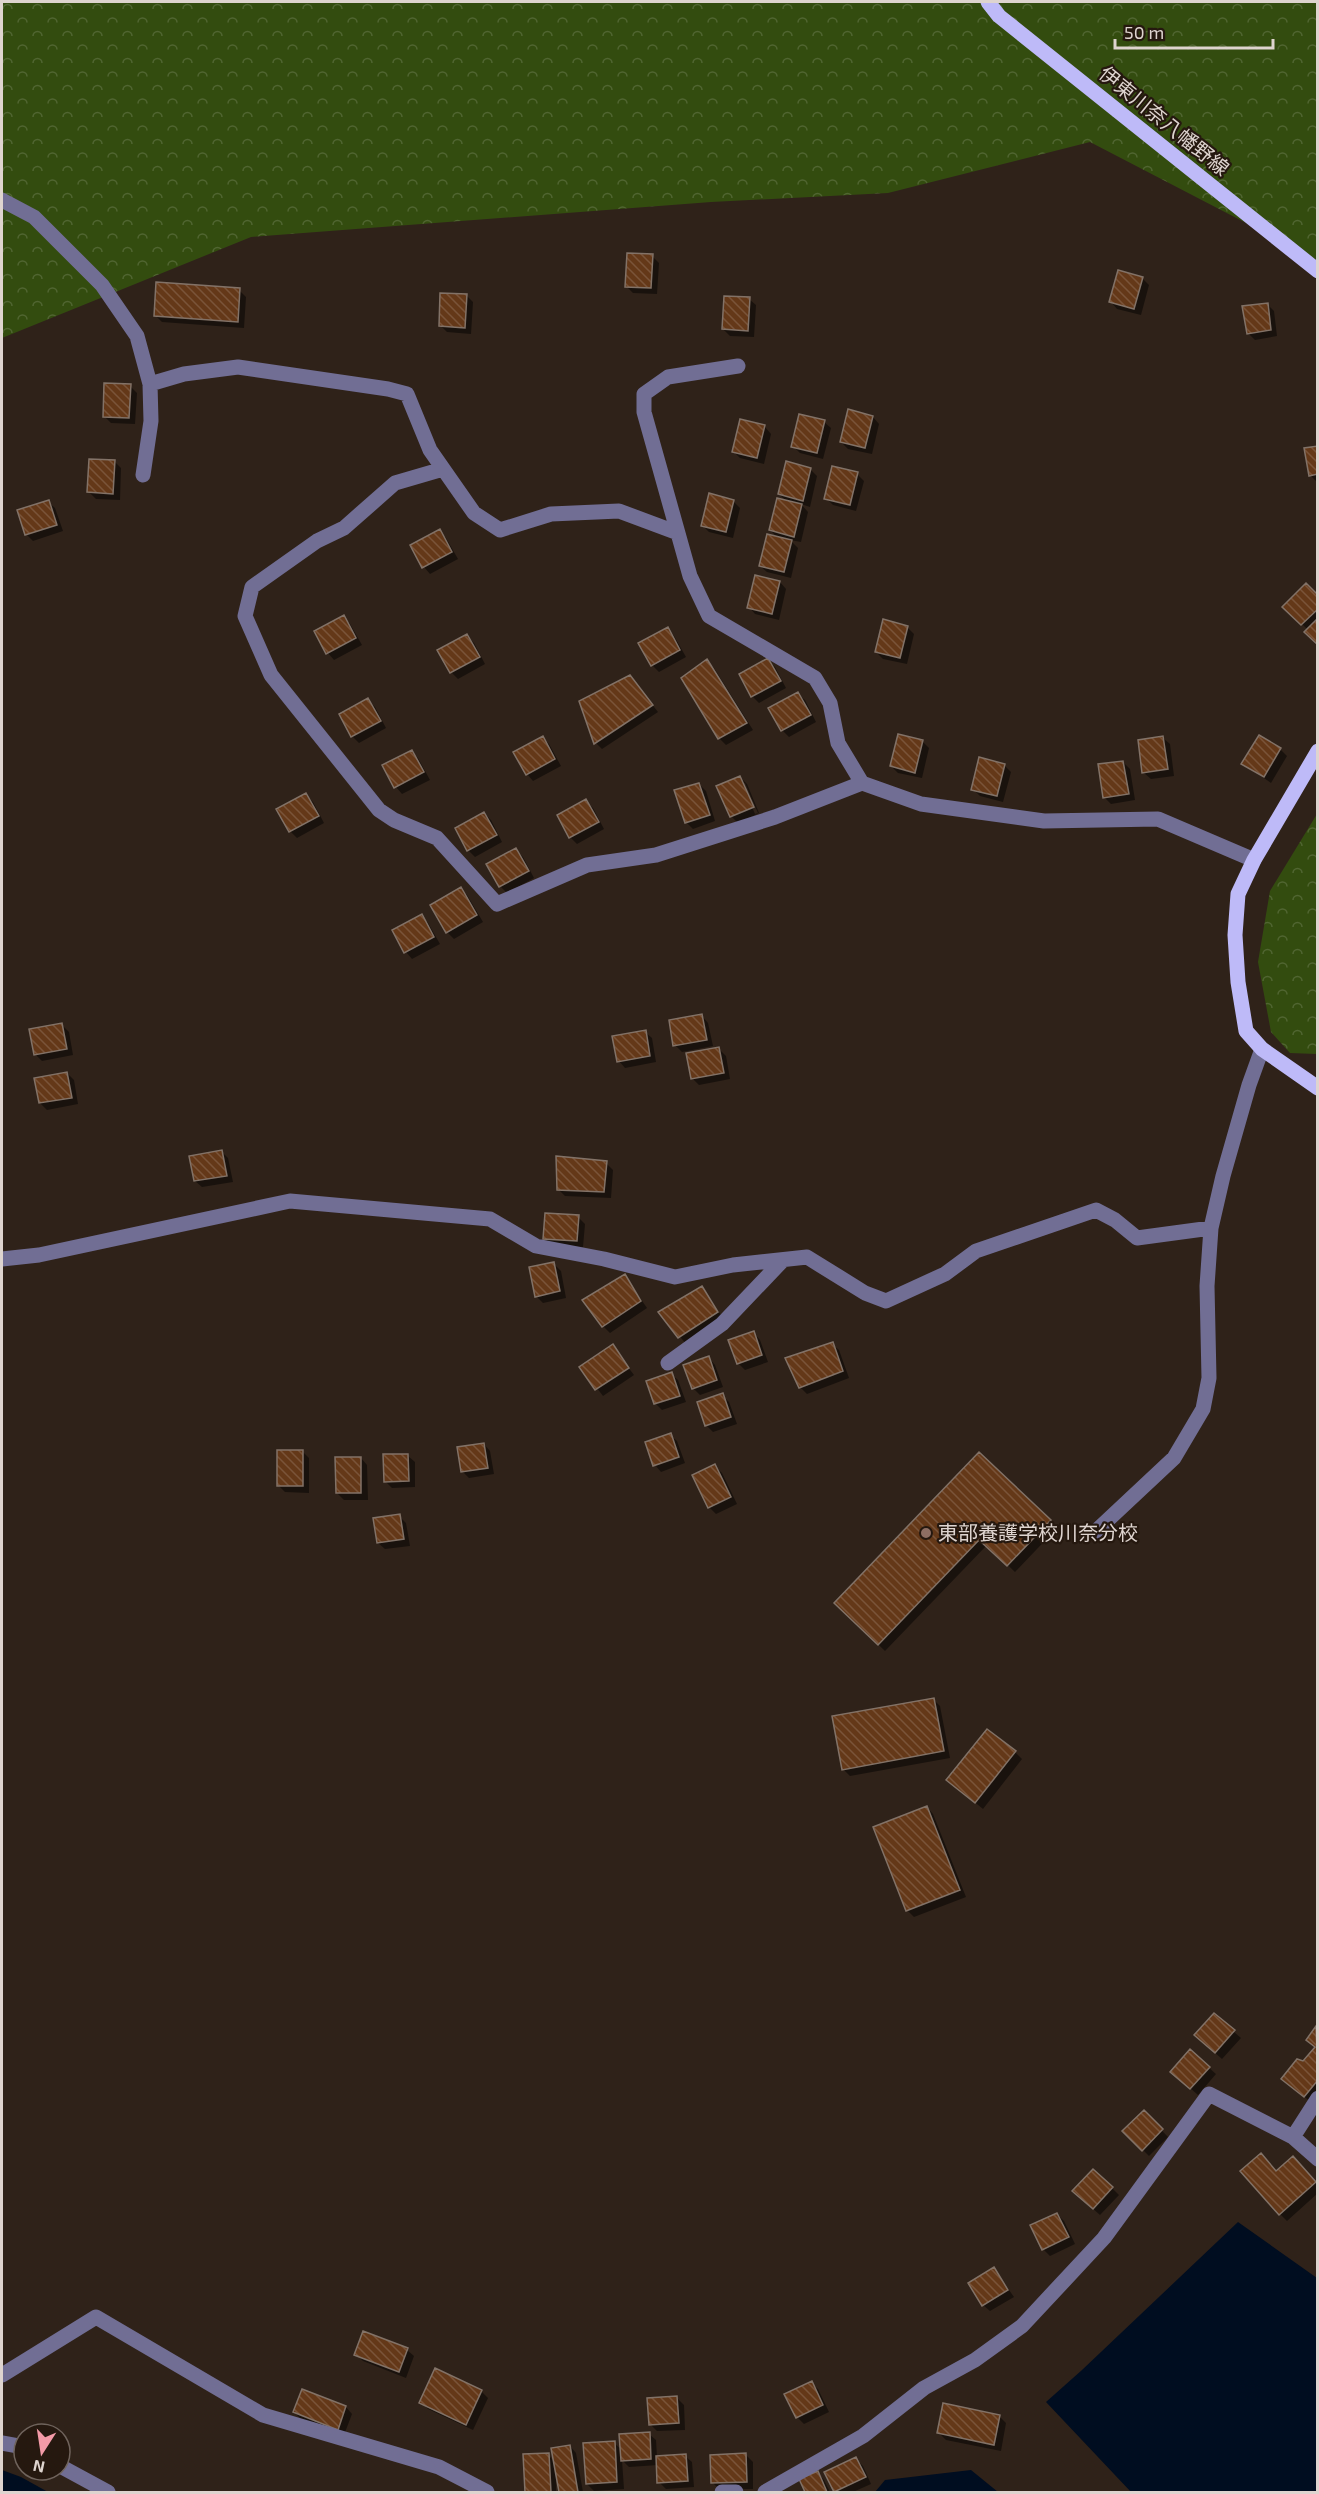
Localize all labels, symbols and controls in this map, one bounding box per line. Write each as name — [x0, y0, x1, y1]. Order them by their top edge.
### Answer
scale bar — [1115, 12, 1272, 50]
text: 50 m — [1124, 21, 1164, 43]
street label: 伊東川奈八幡野線 — [1095, 61, 1234, 180]
place label: 東部養護学校川奈分校 — [938, 1520, 1138, 1544]
marker: 東部養護学校川奈分校 — [919, 1526, 933, 1540]
north arrow — [12, 2422, 72, 2482]
text: N — [31, 2457, 46, 2478]

